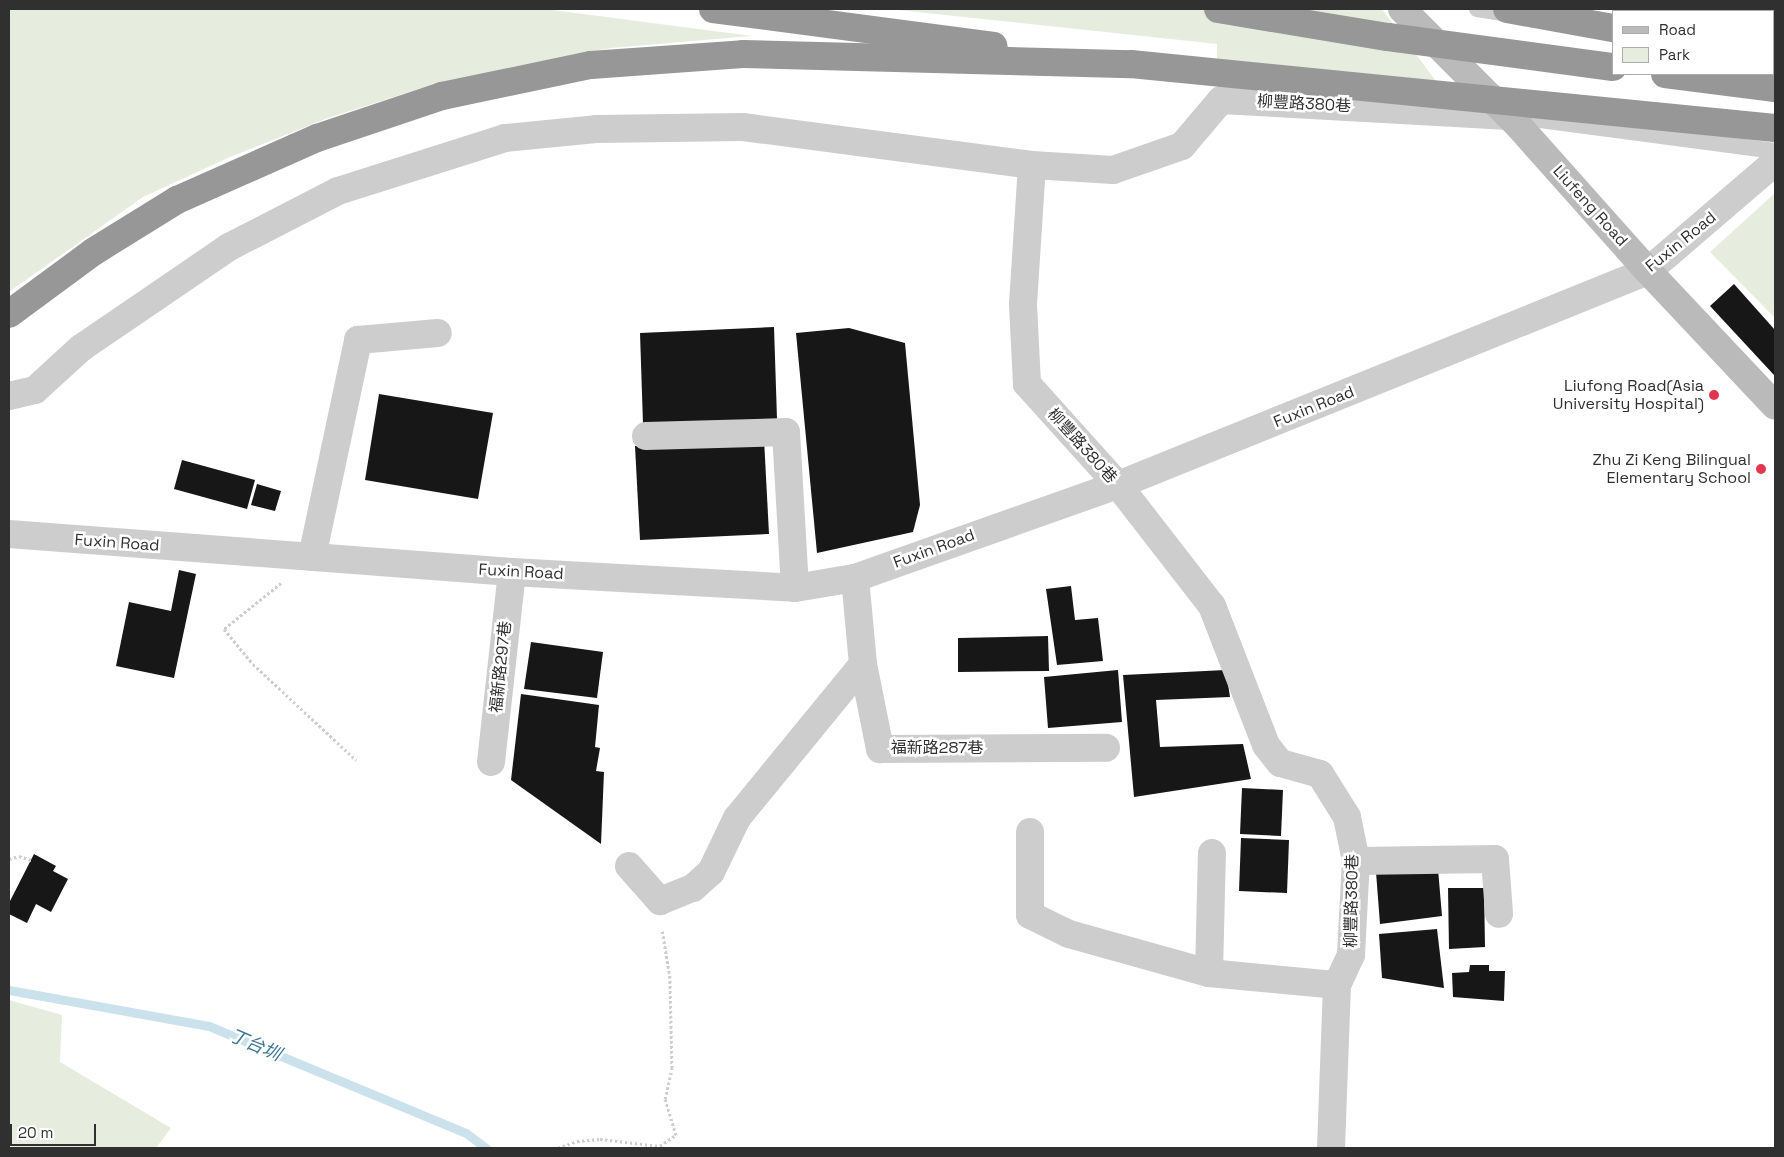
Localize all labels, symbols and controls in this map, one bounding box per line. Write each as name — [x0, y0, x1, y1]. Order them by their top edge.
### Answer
legend — [1612, 10, 1774, 75]
text: Road — [1659, 20, 1696, 39]
text: Park — [1659, 45, 1690, 64]
street label: 柳豐路380巷 — [1257, 92, 1351, 116]
street label: Liufeng Road — [1549, 162, 1631, 250]
street label: Fuxin Road — [1642, 208, 1720, 276]
place label: Liufong Road(Asia University Hospital) — [1553, 376, 1704, 414]
street label: Fuxin Road — [1271, 382, 1357, 432]
marker: Liufong Road(Asia University Hospital) — [1708, 389, 1720, 401]
street label: 柳豐路380巷 — [1043, 405, 1121, 487]
place label: Zhu Zi Keng Bilingual Elementary School — [1592, 450, 1751, 488]
marker: Zhu Zi Keng Bilingual Elementary School — [1755, 463, 1767, 475]
street label: Fuxin Road — [891, 525, 977, 573]
street label: Fuxin Road — [74, 530, 160, 556]
street label: Fuxin Road — [478, 560, 564, 584]
street label: 福新路297巷 — [487, 620, 515, 714]
street label: 福新路287巷 — [891, 738, 983, 758]
street label: 柳豐路380巷 — [1342, 854, 1362, 948]
water label: 丁台圳 — [226, 1025, 284, 1065]
scale bar — [12, 1114, 99, 1146]
text: 20 m — [18, 1123, 53, 1142]

